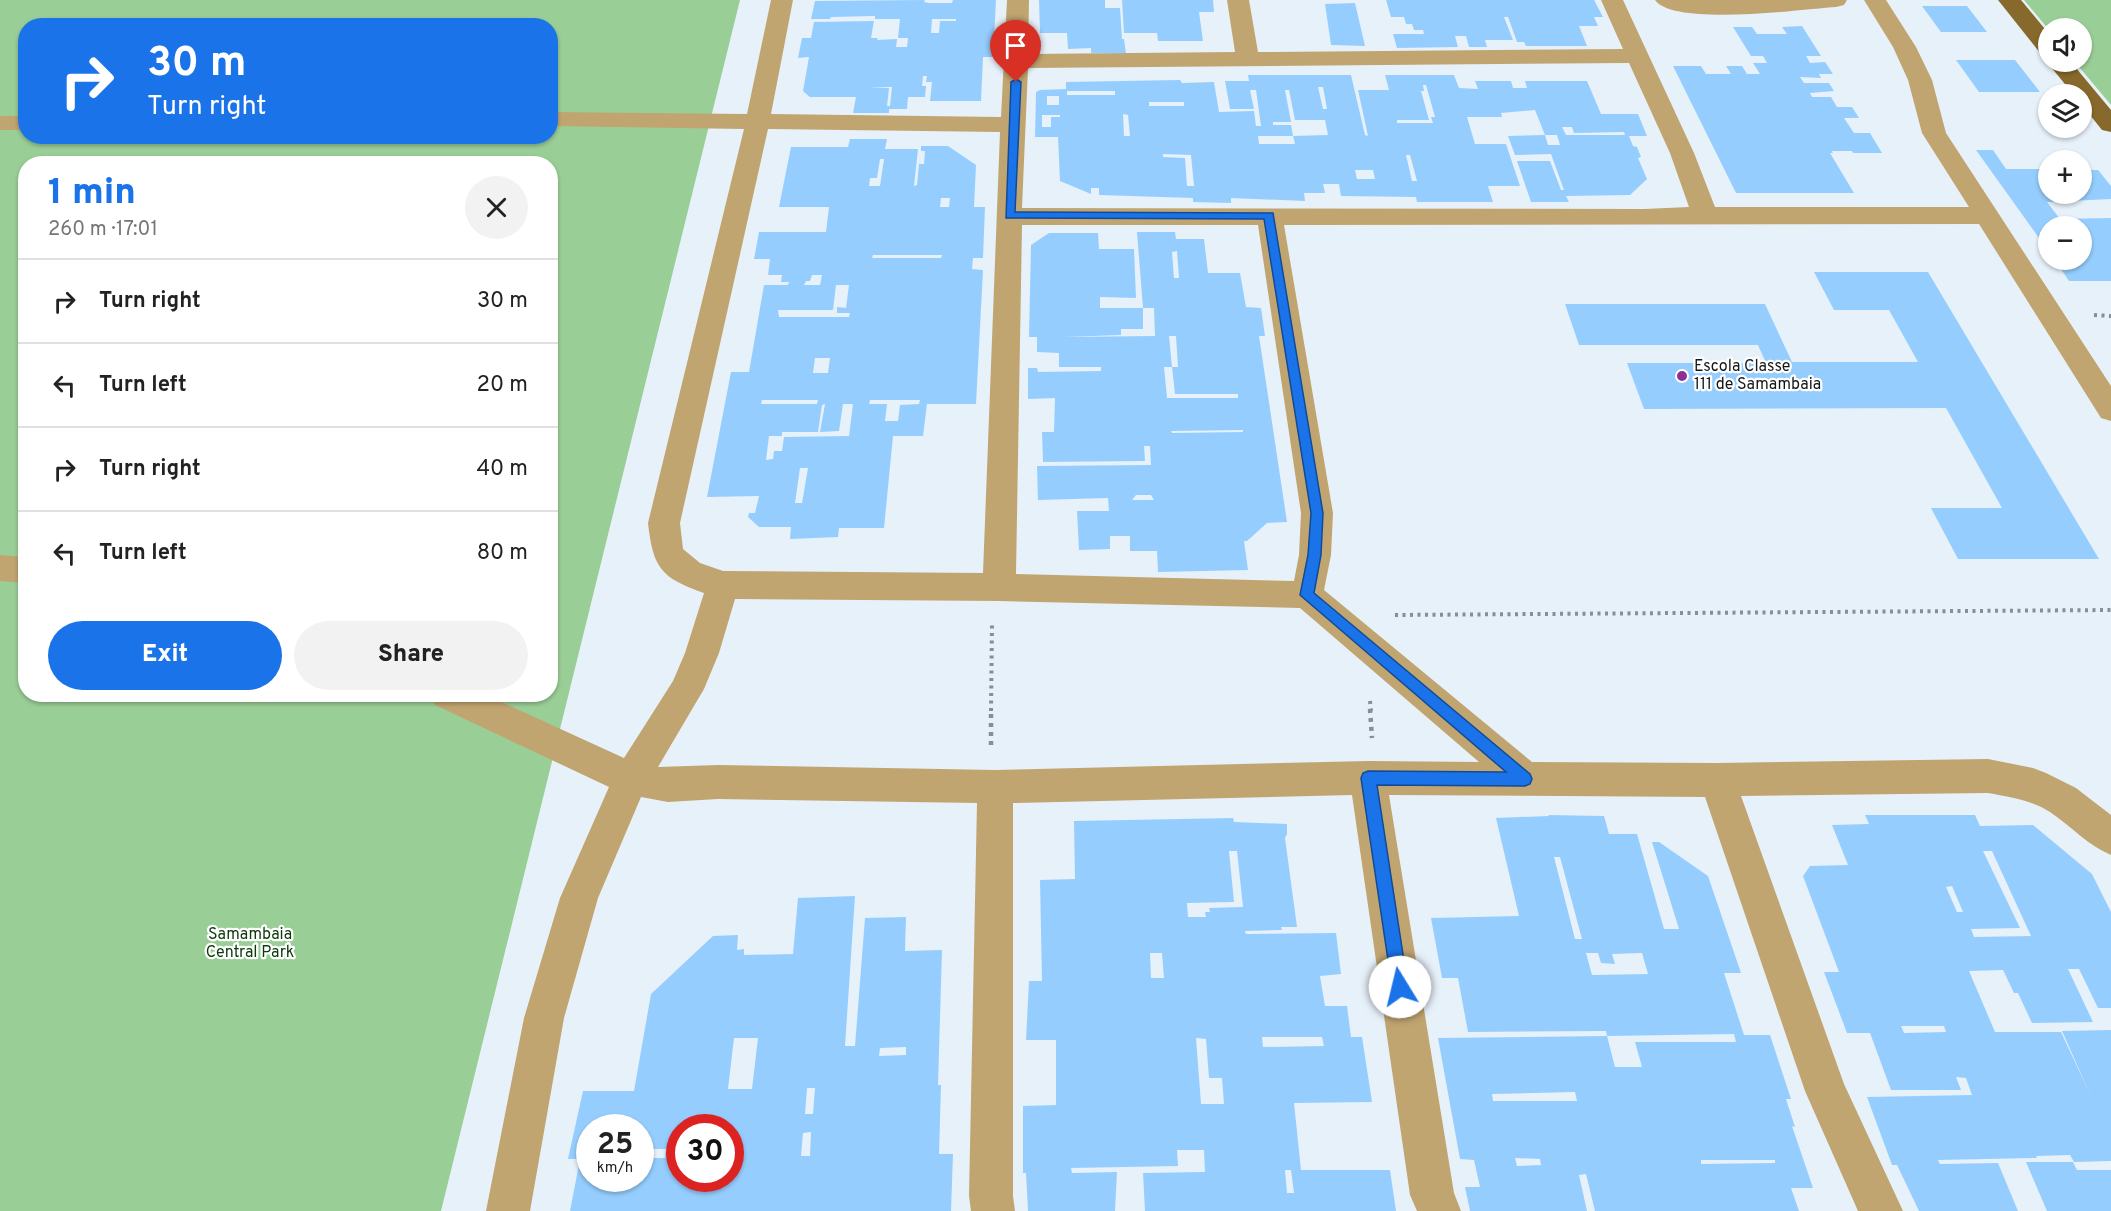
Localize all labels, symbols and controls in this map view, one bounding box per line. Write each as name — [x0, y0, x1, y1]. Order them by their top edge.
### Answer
map controls — [2038, 18, 2092, 270]
button: sound — [2038, 18, 2092, 72]
pin — [990, 20, 1041, 82]
icon: arrive — [999, 29, 1032, 62]
text: 30 m — [147, 38, 246, 91]
icon: right — [48, 42, 126, 120]
button: layers — [2038, 84, 2092, 138]
text: Turn right — [147, 90, 266, 124]
button: + — [2038, 150, 2092, 204]
text: 1 min — [48, 171, 136, 217]
button: close — [465, 176, 528, 239]
button: − — [2038, 216, 2092, 270]
text: 260 m · 17:01 — [48, 217, 158, 243]
icon: right — [48, 285, 81, 318]
text: Turn right — [99, 288, 201, 315]
text: 30 m — [477, 288, 528, 315]
place label: Escola Classe 111 de Samambaia — [1694, 357, 1821, 395]
icon: left — [48, 369, 81, 402]
marker: Escola Classe 111 de Samambaia — [1675, 369, 1689, 383]
text: Turn left — [99, 372, 187, 399]
text: 20 m — [477, 372, 528, 399]
icon: right — [48, 453, 81, 486]
text: Turn right — [99, 456, 201, 483]
text: 40 m — [476, 456, 528, 483]
icon: left — [48, 537, 81, 570]
text: Turn left — [99, 540, 187, 567]
text: 80 m — [477, 540, 528, 567]
button: Exit — [48, 621, 282, 690]
button: Share — [294, 621, 528, 690]
park label: Samambaia Central Park — [206, 925, 294, 963]
position arrow — [1368, 955, 1432, 1019]
speed limit sign: 30 — [666, 1114, 744, 1192]
text: 25 — [597, 1127, 633, 1164]
text: km/h — [597, 1159, 633, 1178]

